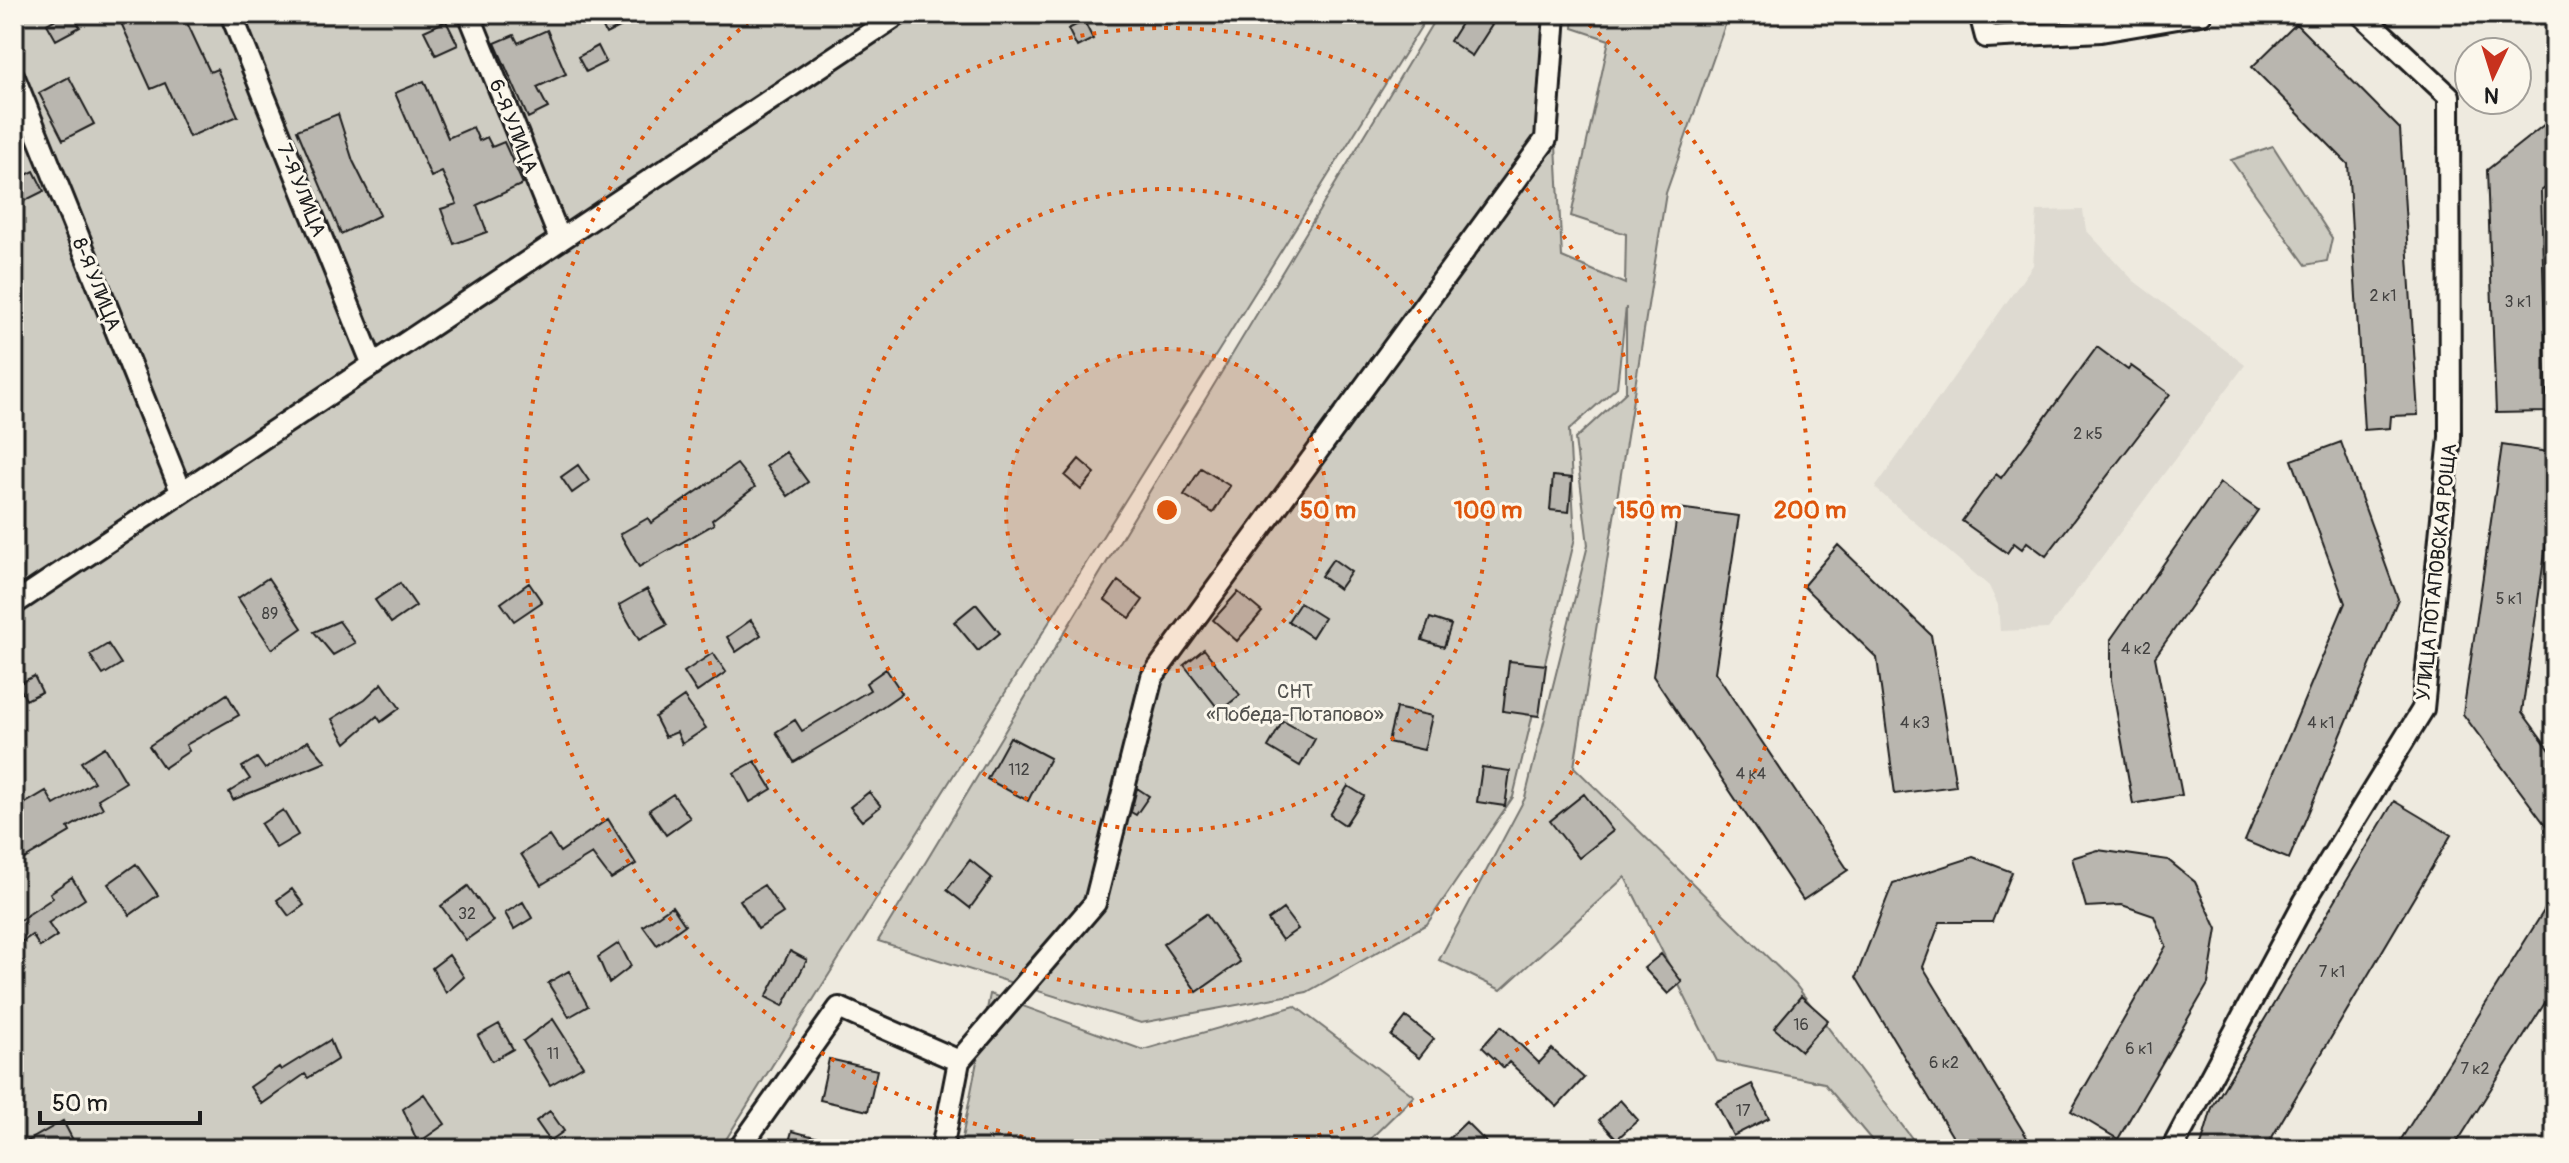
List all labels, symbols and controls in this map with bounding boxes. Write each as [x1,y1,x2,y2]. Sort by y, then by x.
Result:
north arrow [2453,36,2533,116]
street label: 6-Я УЛИЦА [483,75,544,177]
text: N [2483,80,2500,109]
street label: 7-Я УЛИЦА [272,140,332,240]
street label: 8-Я УЛИЦА [67,234,126,334]
house number: 2 к1 [2370,286,2396,306]
house number: 3 к1 [2505,292,2531,312]
house number: 2 к5 [2073,424,2103,444]
street label: УЛИЦА ПОТАПОВСКАЯ РОЩА [2411,442,2462,702]
centre of rings [1153,496,1181,524]
text: 50 m [1300,496,1356,525]
text: 100 m [1454,496,1522,525]
text: 150 m [1616,496,1682,525]
text: 200 m [1774,496,1846,525]
house number: 5 к1 [2496,589,2522,609]
house number: 89 [262,604,278,624]
house number: 4 к2 [2121,639,2151,659]
park label: СНТ «Победа-Потапово» [1206,679,1384,727]
house number: 4 к3 [1900,713,1930,733]
house number: 4 к1 [2307,713,2335,733]
house number: 112 [1008,760,1030,780]
house number: 4 к4 [1736,764,1766,784]
house number: 32 [458,904,476,924]
house number: 7 к1 [2319,962,2345,982]
house number: 16 [1793,1015,1809,1035]
house number: 6 к1 [2125,1039,2153,1059]
house number: 11 [547,1044,559,1064]
house number: 6 к2 [1929,1053,1959,1073]
house number: 7 к2 [2460,1059,2490,1079]
scale bar [40,1075,200,1125]
text: 50 m [52,1089,108,1118]
house number: 17 [1736,1101,1751,1121]

